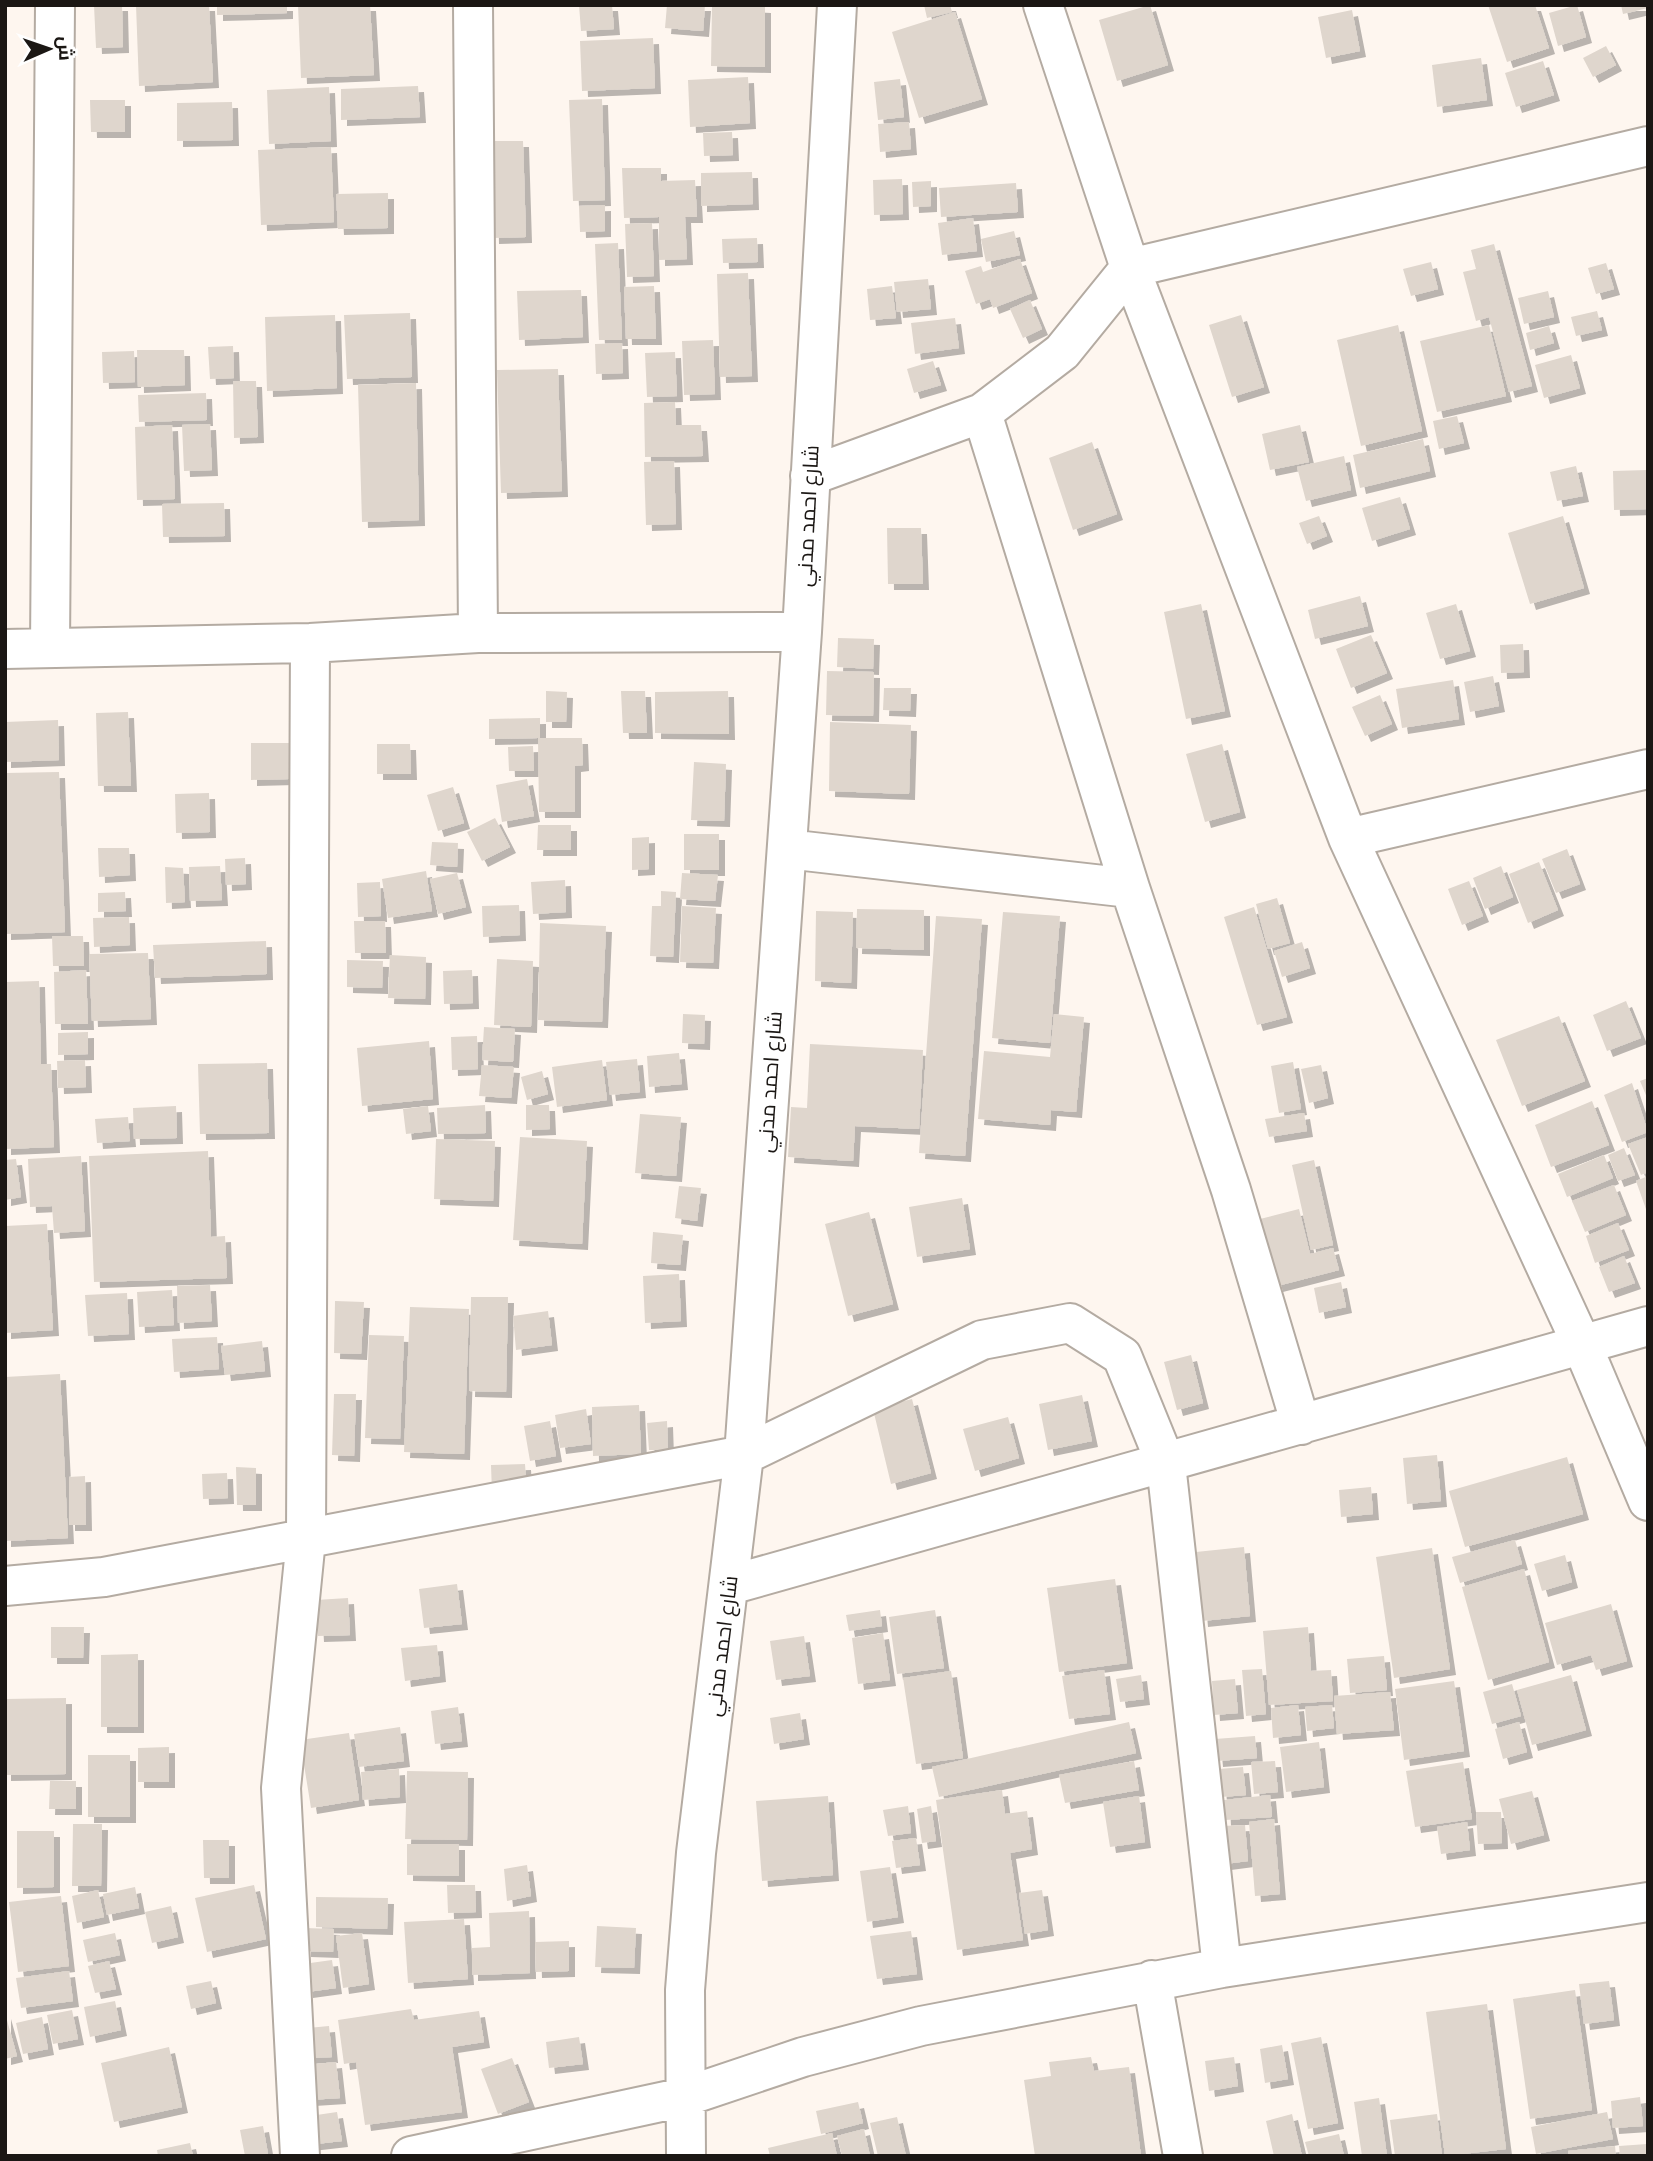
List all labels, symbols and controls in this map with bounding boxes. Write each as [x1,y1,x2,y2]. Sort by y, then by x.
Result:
north arrow [14,14,84,84]
text: ش [53,36,79,61]
street label: شارع احمد مدني [789,444,828,588]
street label: شارع احمد مدني [750,1010,791,1154]
street label: شارع احمد مدني [698,1574,747,1718]

